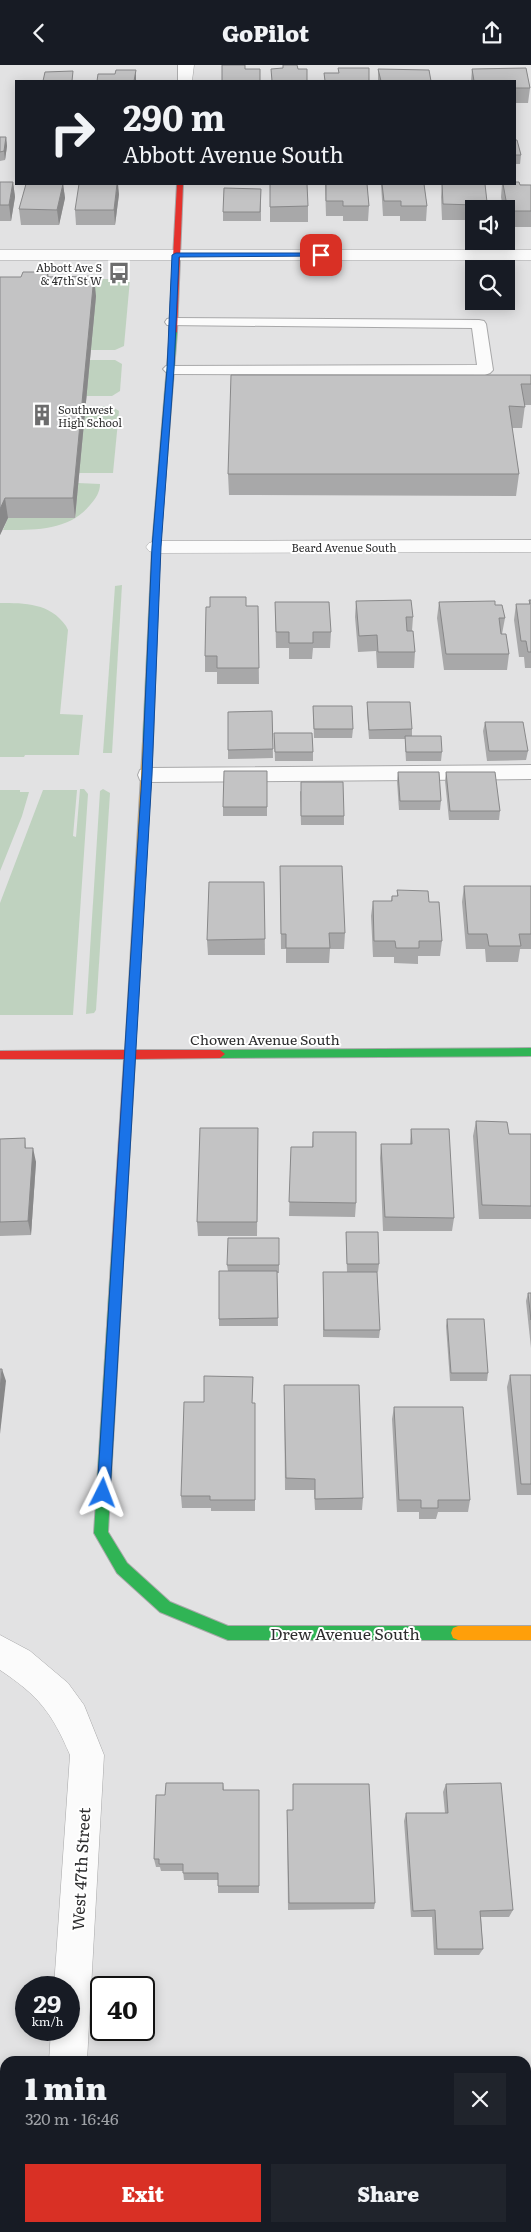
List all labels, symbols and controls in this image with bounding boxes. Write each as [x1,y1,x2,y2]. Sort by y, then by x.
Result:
text: GoPilot [222,16,309,49]
icon: back [25,19,53,47]
icon: share [478,19,506,47]
text: 290 m [123,90,225,142]
icon: right [40,100,105,165]
text: Abbott Avenue South [123,137,344,170]
map controls [465,200,515,310]
button: sound [465,200,515,250]
pin [300,234,342,276]
icon: arrive [307,241,335,269]
place label: Abbott Ave S & 47th St W [36,259,102,288]
bus stop icon: Abbott Ave S & 47th St W [106,260,132,286]
button: search [465,260,515,310]
place label: Southwest High School [58,401,122,430]
building icon: Southwest High School [29,402,55,428]
street label: Beard Avenue South [292,539,396,555]
street label: Chowen Avenue South [190,1029,340,1049]
position arrow [76,1466,128,1518]
street label: Drew Avenue South [270,1621,420,1645]
street label: West 47th Street [65,1806,95,1931]
speed limit sign: 40 [90,1976,155,2041]
text: 29 [34,1984,61,2021]
text: km/h [32,2012,63,2030]
text: 1 min [25,2065,107,2109]
button: close [454,2073,506,2125]
text: 320 m · 16:46 [25,2106,119,2130]
button: Exit [25,2164,261,2222]
button: Share [271,2164,506,2222]

